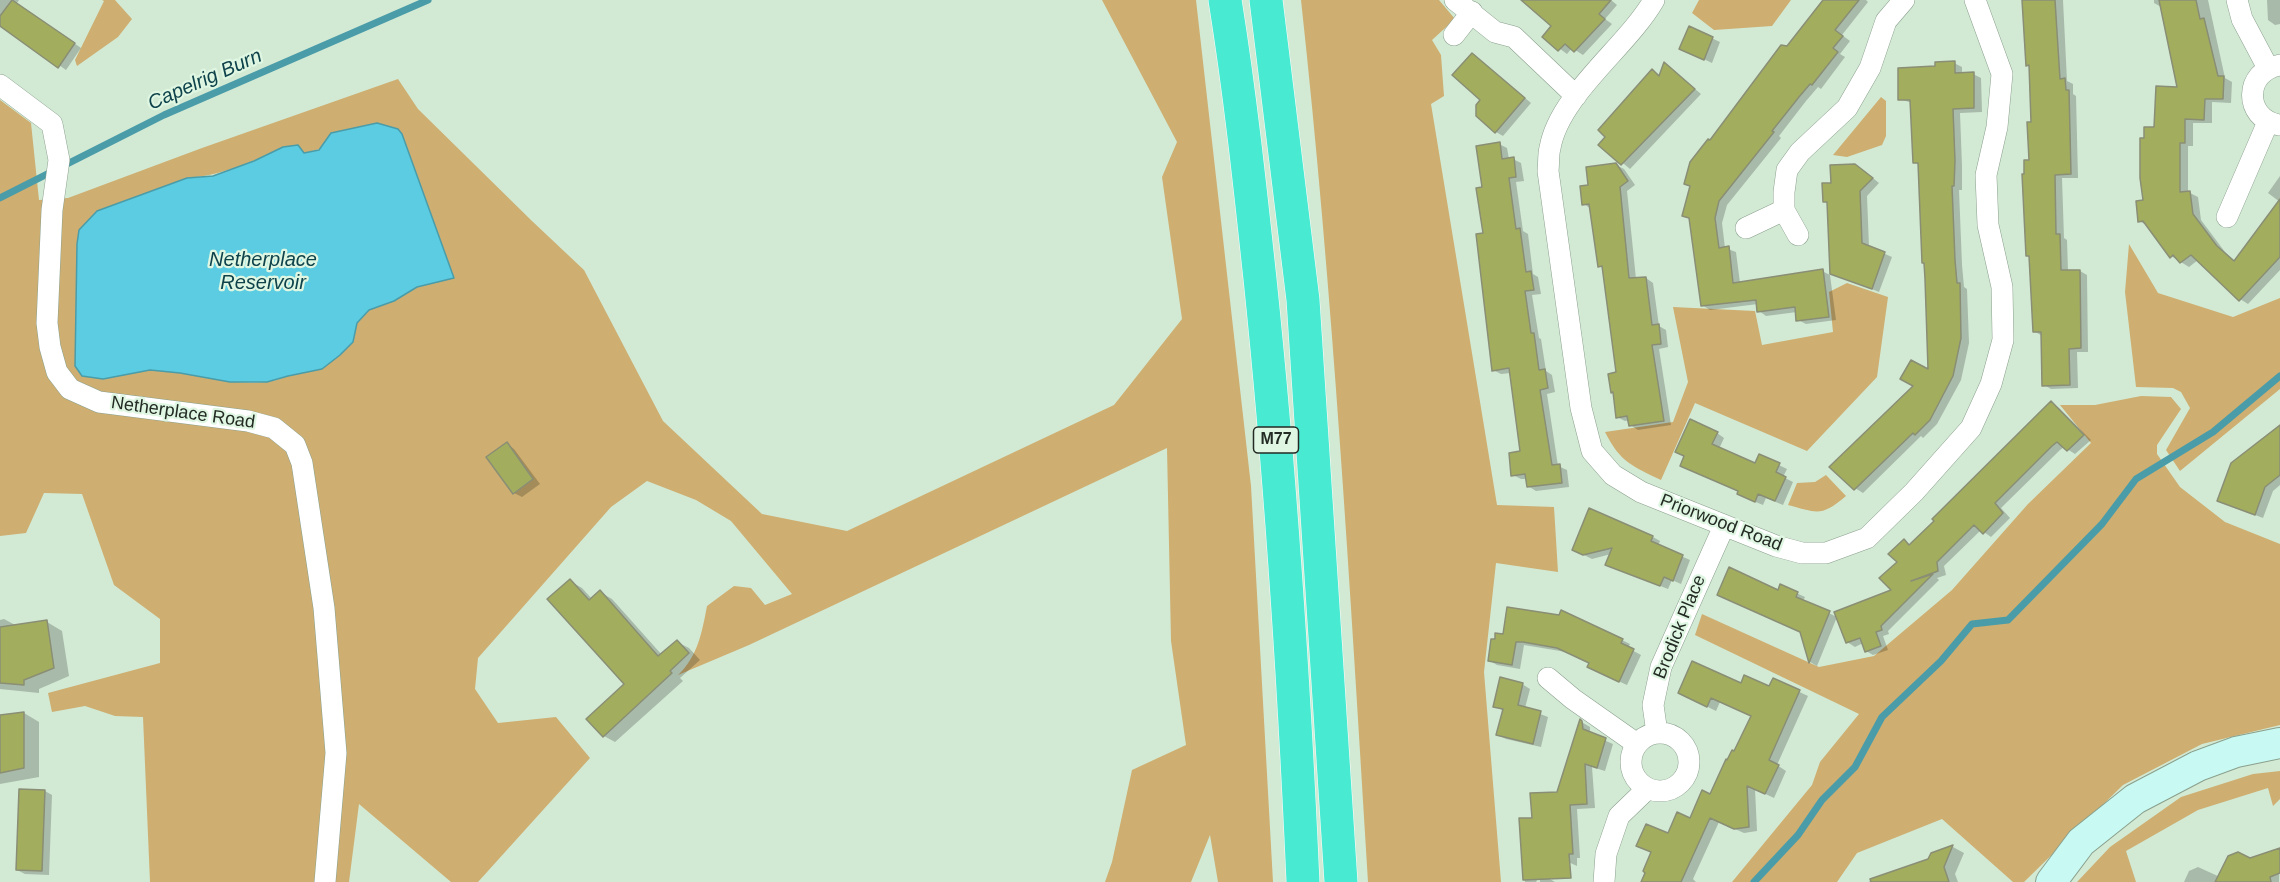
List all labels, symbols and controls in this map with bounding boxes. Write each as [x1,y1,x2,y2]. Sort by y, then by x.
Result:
water label: Capelrig Burn [144,44,266,116]
water label: Netherplace Reservoir [209,248,317,295]
street label: Netherplace Road [110,392,256,434]
road number: M77 [1254,427,1298,453]
street label: Priorwood Road [1657,490,1785,556]
street label: Brodick Place [1649,572,1711,682]

